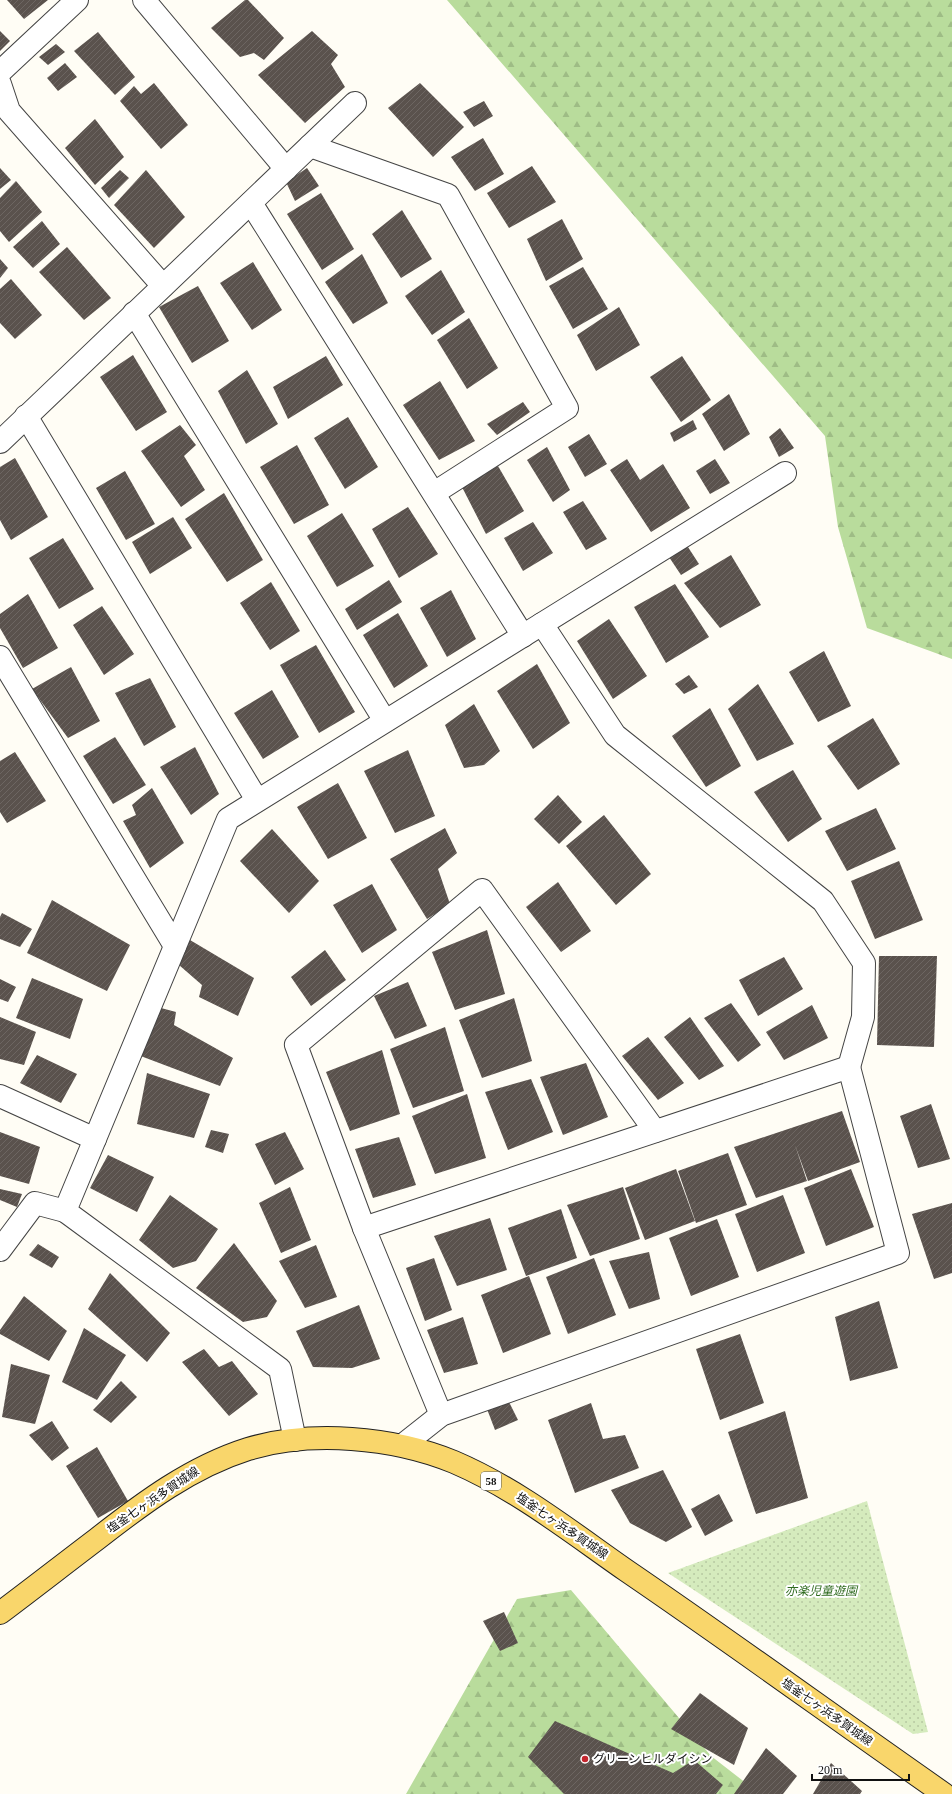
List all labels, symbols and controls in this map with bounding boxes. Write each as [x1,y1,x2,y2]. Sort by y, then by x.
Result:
street label: 塩釜七ヶ浜多賀城線 [104,1464,202,1536]
road number: 58 [481,1472,501,1490]
street label: 塩釜七ヶ浜多賀城線 [513,1490,611,1562]
park label: 亦楽児童遊園 [785,1584,859,1598]
street label: 塩釜七ヶ浜多賀城線 [779,1675,875,1749]
place label: グリーンヒルダイシン [593,1752,712,1766]
marker: グリーンヒルダイシン [580,1754,590,1764]
scale bar [812,1756,909,1782]
text: 20 m [818,1763,843,1777]

